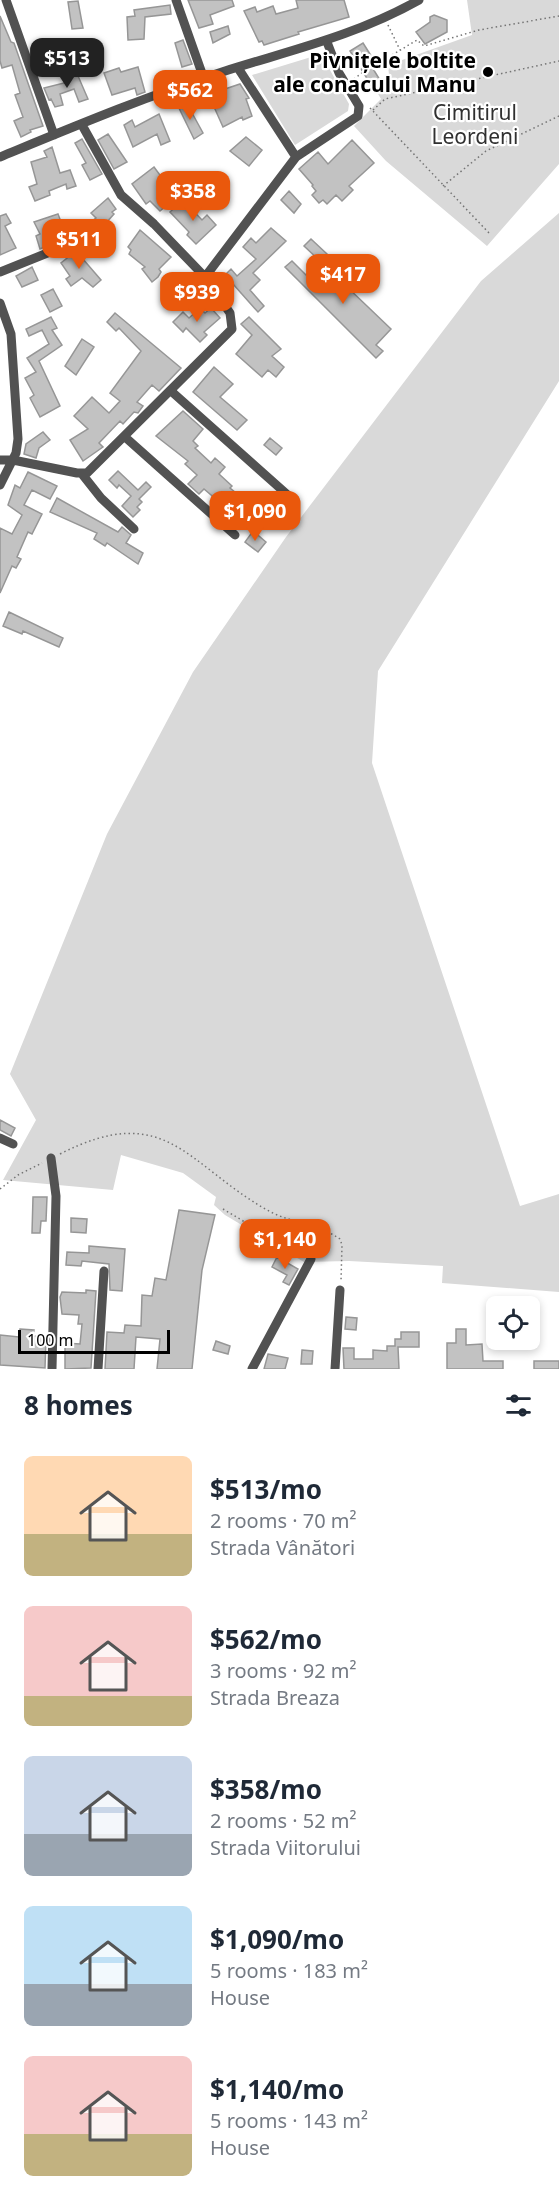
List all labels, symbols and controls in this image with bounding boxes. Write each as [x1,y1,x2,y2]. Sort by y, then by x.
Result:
pin: $513 [31,38,103,89]
text: $513 [44,44,90,71]
place label: Pivnițele boltite ale conacului Manu [273,46,476,98]
marker: Pivnițele boltite ale conacului Manu [481,65,495,79]
pin: $562 [154,70,226,121]
text: $562 [167,76,213,103]
park label: Cimitirul Leordeni [432,98,518,150]
pin: $358 [157,171,229,222]
text: $358 [170,177,216,204]
pin: $511 [43,219,115,270]
text: $511 [56,225,102,252]
pin: $417 [307,254,379,305]
text: $417 [320,260,366,287]
pin: $939 [161,272,233,323]
text: $939 [174,278,220,305]
pin: $1,090 [206,491,304,542]
text: $1,090 [224,497,286,524]
pin: $1,140 [236,1219,334,1270]
text: $1,140 [254,1225,316,1252]
map controls [486,1296,540,1350]
button: locate [486,1296,540,1350]
scale bar [18,1327,170,1354]
text: 100 m [27,1329,74,1351]
text: 8 homes [24,1387,133,1423]
icon: filters [502,1389,535,1422]
text: $513/mo [210,1471,322,1507]
icon: home [72,1480,144,1552]
text: 2 rooms · 70 m² [210,1507,357,1534]
text: Strada Vânători [210,1534,355,1561]
text: $562/mo [210,1621,322,1657]
icon: home [72,1630,144,1702]
text: 3 rooms · 92 m² [210,1657,357,1684]
text: Strada Breaza [210,1684,340,1711]
text: $358/mo [210,1771,322,1807]
icon: home [72,1780,144,1852]
text: 2 rooms · 52 m² [210,1807,357,1834]
text: Strada Viitorului [210,1834,361,1861]
text: $1,090/mo [210,1921,344,1957]
icon: home [72,1930,144,2002]
text: 5 rooms · 183 m² [210,1957,368,1984]
text: House [210,1984,270,2011]
text: $1,140/mo [210,2071,344,2107]
icon: home [72,2080,144,2152]
text: 5 rooms · 143 m² [210,2107,368,2134]
text: House [210,2134,270,2161]

